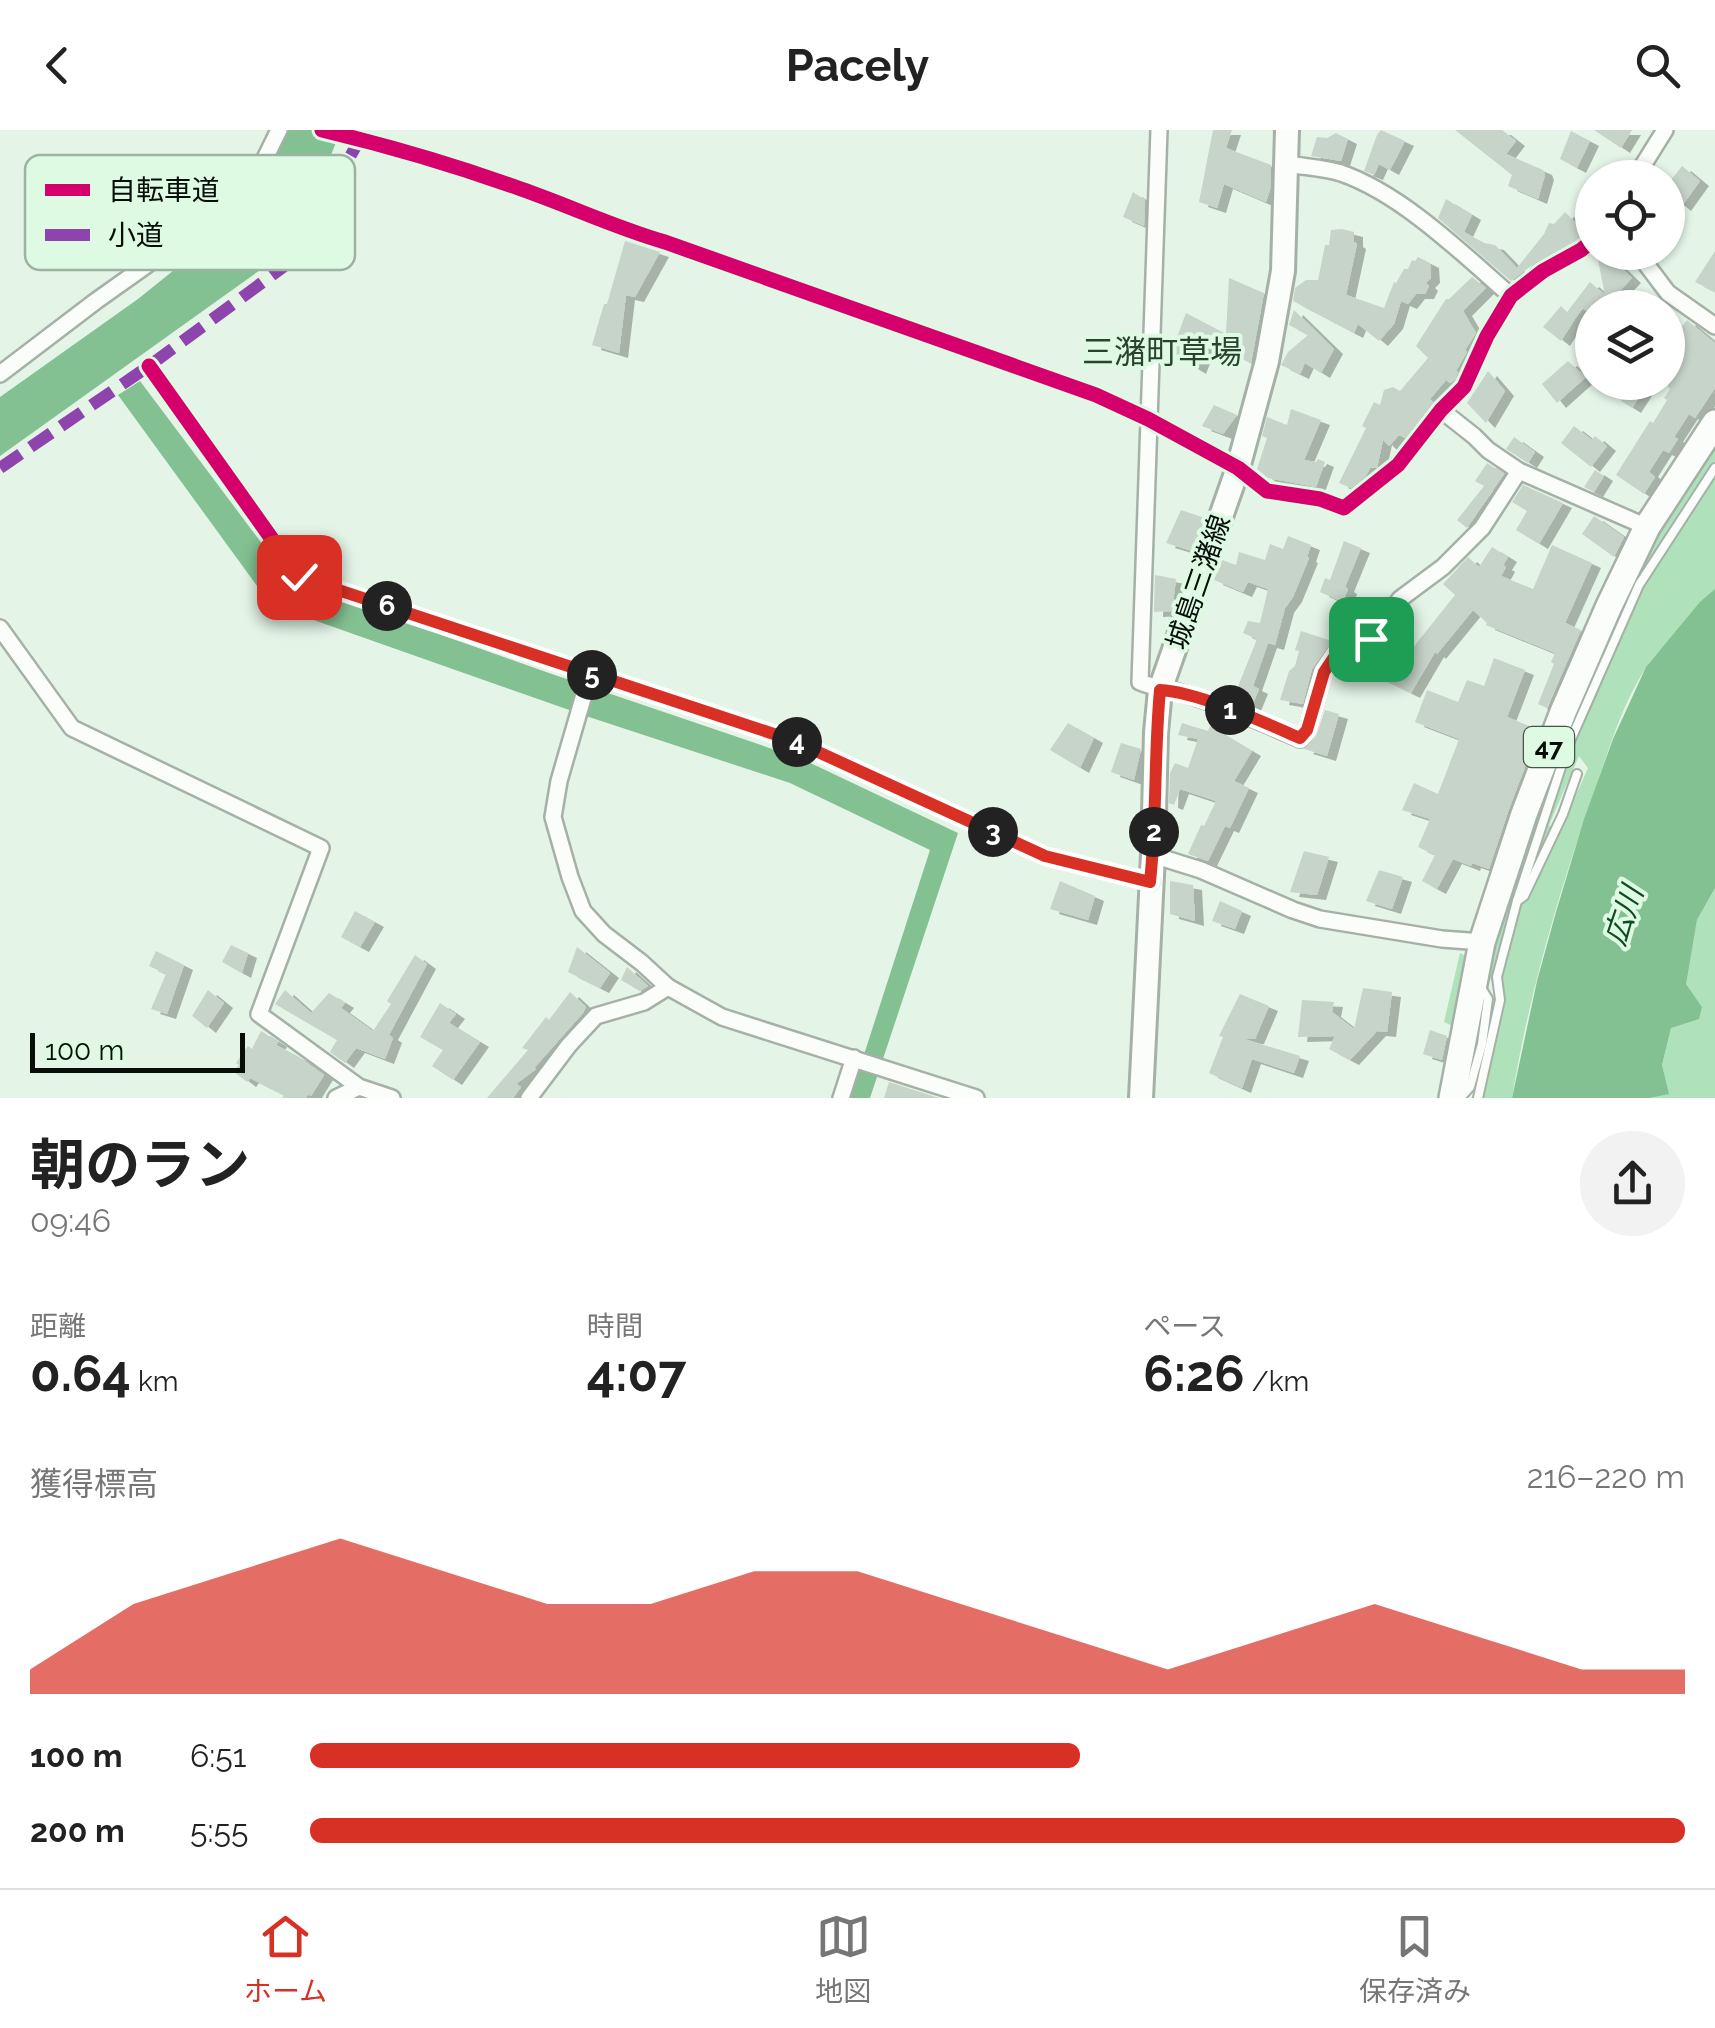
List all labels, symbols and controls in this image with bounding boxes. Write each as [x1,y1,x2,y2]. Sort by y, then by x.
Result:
icon: back [30,38,85,93]
icon: search [1630,38,1685,93]
text: Pacely [786,39,929,92]
legend [25,155,355,270]
map controls [1575,160,1685,400]
button: locate [1575,160,1685,270]
text: 自転車道 [108,174,220,207]
text: 小道 [108,219,164,252]
button: layers [1575,290,1685,400]
district label: 三潴町草場 [1082,333,1242,370]
street label: 城島三潴線 [1160,511,1237,654]
pin [257,535,342,620]
icon: check [272,550,327,605]
pin: 6 [362,581,412,631]
text: 6 [379,589,396,622]
pin [1329,597,1414,682]
icon: arrive [1344,612,1399,667]
pin: 5 [567,650,617,700]
text: 5 [584,658,600,691]
pin: 1 [1205,685,1255,735]
text: 1 [1223,693,1237,726]
pin: 4 [772,717,822,767]
text: 4 [789,725,805,758]
road number: 47 [1524,727,1574,767]
pin: 3 [968,807,1018,857]
pin: 2 [1129,807,1179,857]
text: 3 [985,815,1001,848]
text: 2 [1146,815,1162,848]
water label: 広川 [1597,879,1651,950]
scale bar [30,1028,245,1073]
text: 100 m [45,1034,124,1067]
button: share [1580,1131,1685,1236]
text: 朝のラン [30,1132,250,1197]
text: 09:46 [30,1202,111,1239]
text: 距離 [30,1310,86,1343]
text: 時間 [587,1310,643,1343]
text: ペース [1143,1310,1226,1343]
text: 0.64 [30,1344,131,1403]
text: 4:07 [587,1344,686,1403]
text: 6:26 [1143,1344,1245,1403]
text: km [131,1365,179,1398]
text: /km [1245,1365,1309,1398]
text: 216–220 m [1527,1458,1685,1495]
text: 獲得標高 [30,1465,158,1502]
text: 100 m [30,1737,123,1774]
text: 6:51 [190,1737,246,1774]
text: 200 m [30,1812,125,1849]
text: 5:55 [190,1812,248,1849]
tab: ホーム [244,1909,327,2009]
tab: 地図 [815,1909,871,2009]
tab: 保存済み [1359,1909,1471,2009]

